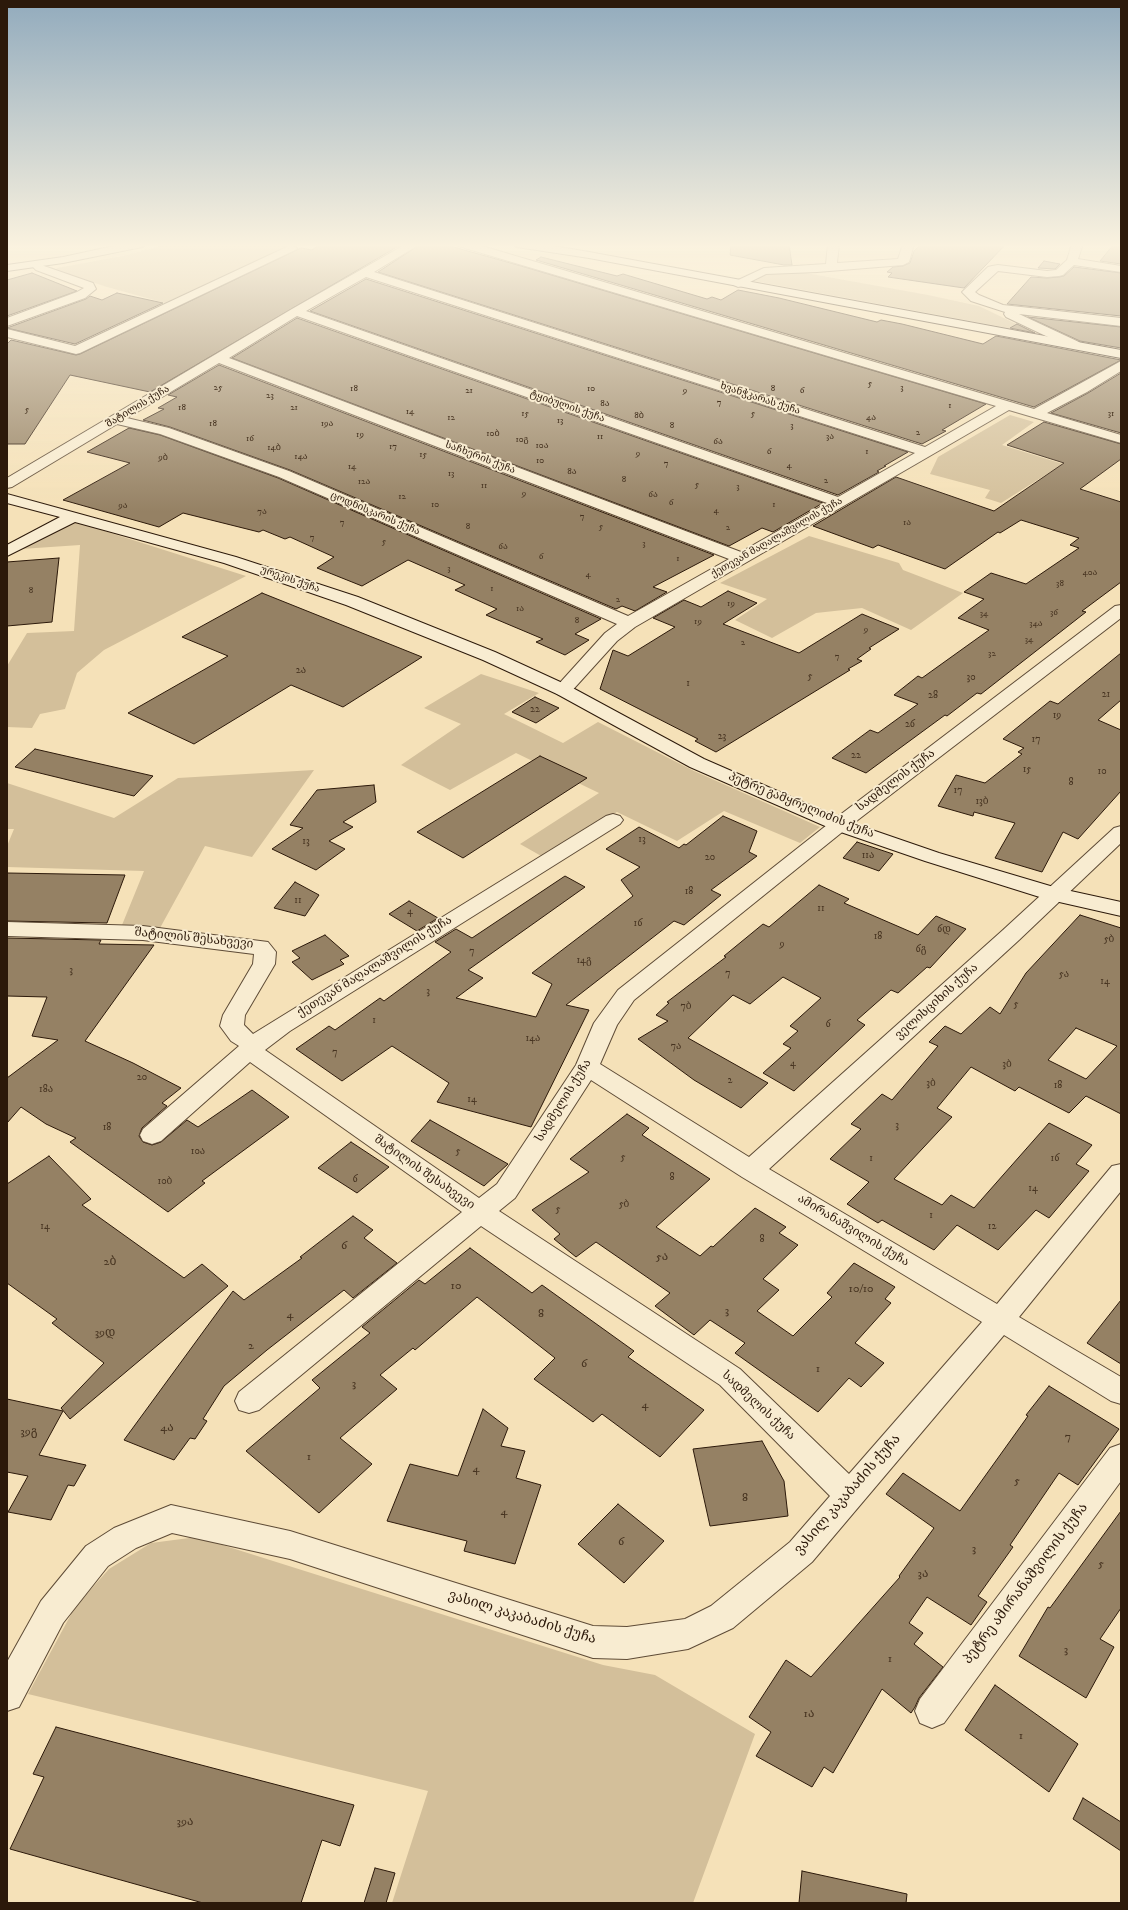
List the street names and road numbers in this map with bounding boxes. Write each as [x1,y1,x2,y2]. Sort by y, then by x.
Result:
street label: ხვანჭკარას ქუჩა [718,380,802,418]
street label: შატილის ქუჩა [104,383,172,431]
street label: ტყიბულის ქუჩა [528,389,606,425]
street label: საჩხერის ქუჩა [443,439,517,477]
street label: ცოდნისკარის ქუჩა [329,490,421,538]
street label: ქეთევან მაღალაშვილის ქუჩა [709,495,845,581]
street label: ურეკის ქუჩა [259,564,321,596]
street label: სადმელის ქუჩა [854,747,938,815]
street label: პეტრე გამყრელიძის ქუჩა [726,770,876,842]
street label: ქეთევან მაღალაშვილის ქუჩა [295,913,455,1021]
street label: შატილის შესახვევი [134,926,254,952]
street label: ველისციხის ქუჩა [893,961,981,1043]
street label: სადმელის ქუჩა [533,1057,595,1145]
street label: შატილის შესახვევი [371,1133,477,1213]
street label: ამირანაშვილის ქუჩა [795,1192,911,1270]
street label: სადმელის ქუჩა [718,1368,798,1444]
street label: ვასილ კაკაბაძის ქუჩა [791,1431,905,1559]
street label: პეტრე ამირანაშვილის ქუჩა [960,1500,1092,1668]
street label: ვასილ კაკაბაძის ქუჩა [446,1587,598,1649]

